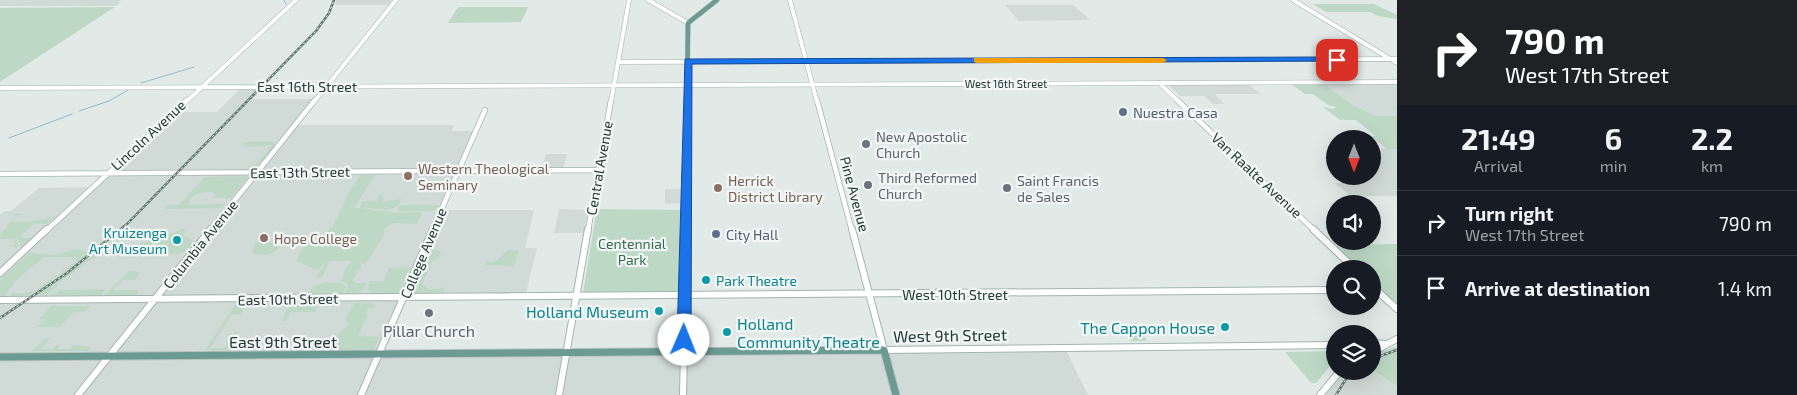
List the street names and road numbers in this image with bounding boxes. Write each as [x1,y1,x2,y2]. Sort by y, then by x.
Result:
street label: West 16th Street [965,77,1047,90]
street label: East 16th Street [257,78,357,95]
street label: Lincoln Avenue [107,96,189,174]
street label: Central Avenue [582,119,616,217]
street label: Van Raalte Avenue [1208,129,1306,221]
street label: Pine Avenue [837,155,873,233]
street label: East 13th Street [250,163,350,181]
street label: Columbia Avenue [159,196,241,292]
street label: College Avenue [396,205,450,301]
street label: West 10th Street [902,286,1008,303]
street label: East 10th Street [238,290,338,308]
street label: West 9th Street [893,325,1007,345]
street label: East 9th Street [229,332,337,351]

